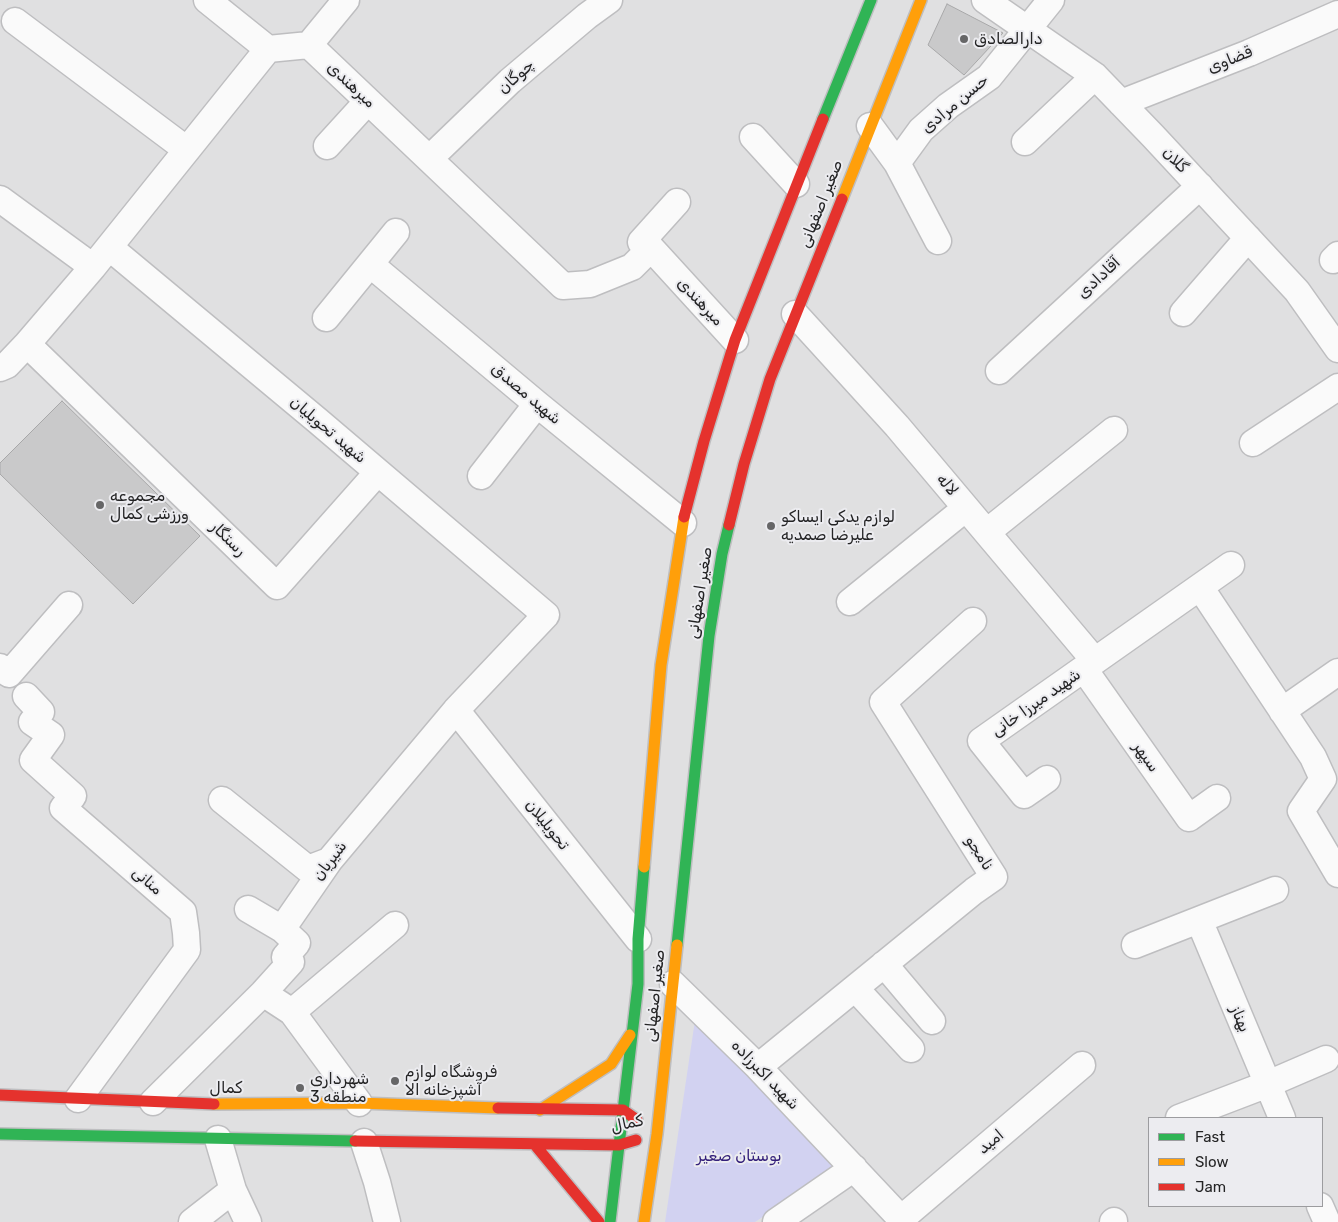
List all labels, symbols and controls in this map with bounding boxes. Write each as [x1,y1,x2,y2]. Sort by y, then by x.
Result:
place label: دارالصادق [974,29,1043,49]
marker: دارالصادق [958,33,970,45]
street label: قضاوی [1205,42,1255,78]
street label: چوگان [494,56,538,98]
street label: میرهندی [323,58,379,112]
street label: حسن مرادی [917,70,993,138]
street label: گلان [1158,143,1192,177]
street label: صغیر اصفهانی [795,157,847,251]
street label: آقادادی [1073,253,1125,303]
street label: میرهندی [673,274,727,330]
street label: شهید مصدق [487,359,565,429]
street label: شهید تحویلیان [286,392,370,468]
street label: لاله [932,470,962,500]
place label: مجموعه ورزشی کمال [110,486,189,524]
marker: مجموعه ورزشی کمال [94,499,106,511]
place label: لوازم یدکی ایساکو علیرضا صمدیه [781,507,895,545]
street label: رستگار [206,517,250,561]
marker: لوازم یدکی ایساکو علیرضا صمدیه [765,520,777,532]
street label: صغیر اصفهانی [683,546,717,640]
street label: شهید میرزا خانی [988,665,1084,741]
street label: سپهر [1129,738,1163,776]
street label: تحویلیلان [521,796,573,854]
street label: نامجو [961,832,997,874]
street label: شیریان [309,837,351,885]
street label: منانی [128,863,166,899]
street label: صغیر اصفهانی [641,949,669,1043]
street label: بهناز [1226,1003,1254,1035]
street label: شهید اکبرزاده [727,1036,803,1114]
place label: فروشگاه لوازم آشپزخانه الا [405,1062,497,1100]
place label: شهرداری منطقه 3 [310,1069,369,1107]
marker: فروشگاه لوازم آشپزخانه الا [389,1075,401,1087]
street label: کمال [210,1078,242,1098]
marker: شهرداری منطقه 3 [294,1082,306,1094]
street label: کمال [609,1111,645,1137]
legend [1148,1117,1323,1207]
street label: امید [974,1126,1008,1158]
text: Fast [1195,1128,1225,1146]
park label: بوستان صغیر [697,1146,781,1166]
text: Slow [1195,1153,1228,1171]
text: Jam [1195,1178,1226,1196]

